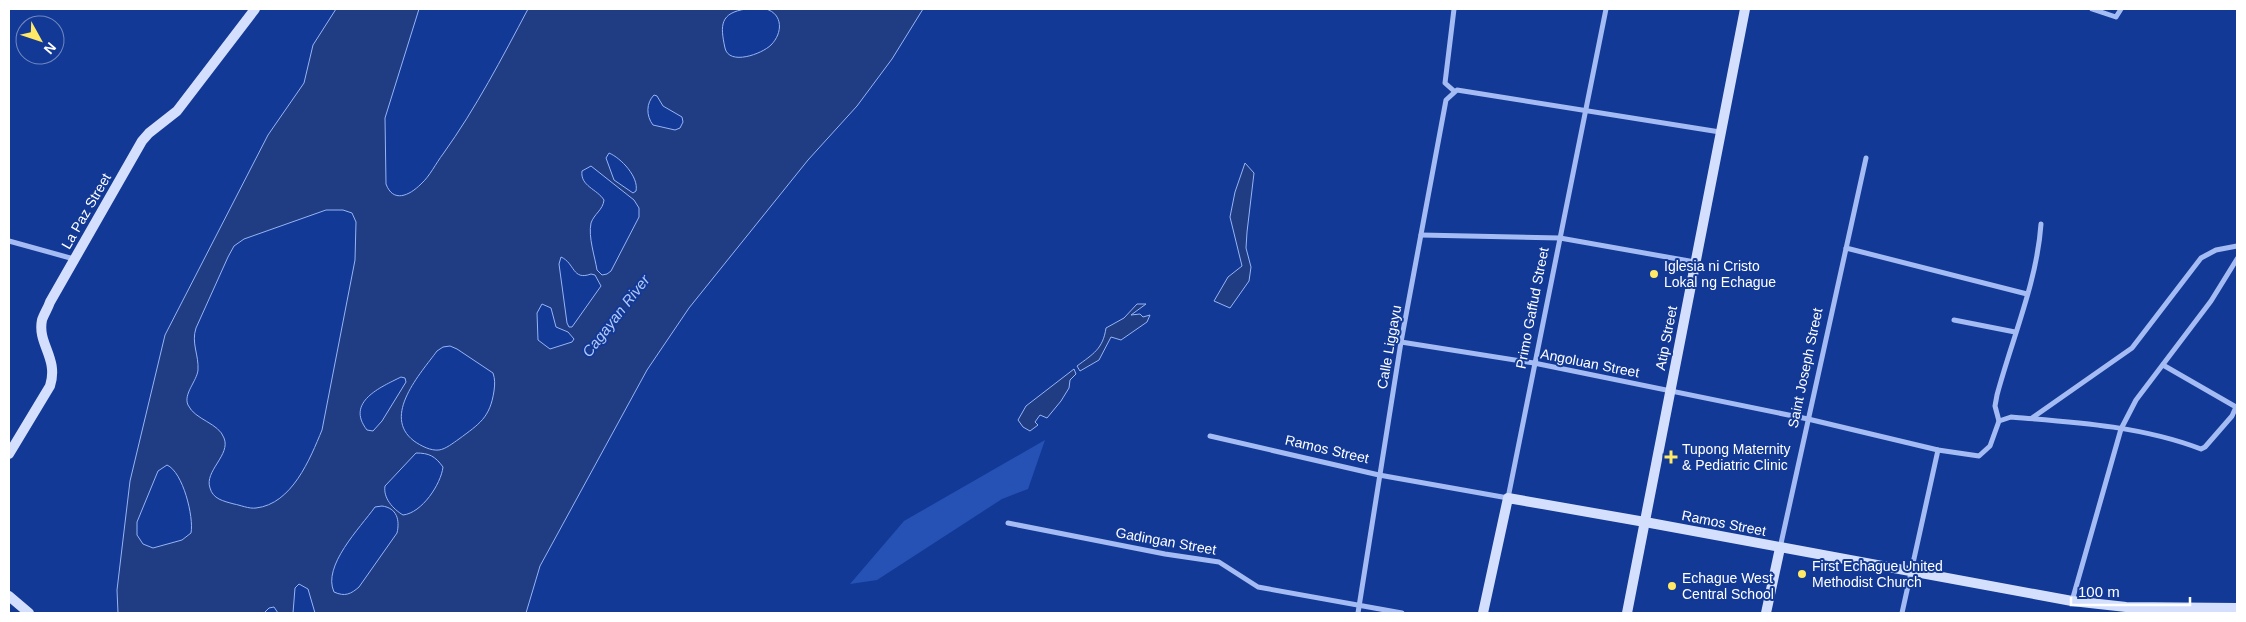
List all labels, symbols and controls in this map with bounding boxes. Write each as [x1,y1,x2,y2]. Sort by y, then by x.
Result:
north arrow [15,15,65,65]
text: N [41,39,59,57]
street label: La Paz Street [58,170,114,252]
street label: Primo Gaffud Street [1512,246,1552,370]
place label: Iglesia ni Cristo Lokal ng Echague [1664,258,1776,290]
marker: Iglesia ni Cristo Lokal ng Echague [1648,268,1660,280]
water label: Cagayan River [578,271,653,360]
street label: Calle Liggayu [1374,304,1404,390]
street label: Atip Street [1652,304,1680,372]
street label: Saint Joseph Street [1784,306,1826,429]
street label: Angoluan Street [1539,346,1641,380]
street label: Ramos Street [1284,432,1371,466]
place label: Tupong Maternity & Pediatric Clinic [1682,441,1790,473]
marker: Tupong Maternity & Pediatric Clinic [1664,450,1678,464]
street label: Ramos Street [1680,507,1768,539]
street label: Gadingan Street [1114,524,1218,558]
place label: First Echague United Methodist Church [1812,558,1943,590]
marker: First Echague United Methodist Church [1796,568,1808,580]
place label: Echague West Central School [1682,570,1774,602]
scale bar [2071,574,2190,606]
marker: Echague West Central School [1666,580,1678,592]
text: 100 m [2078,583,2120,600]

